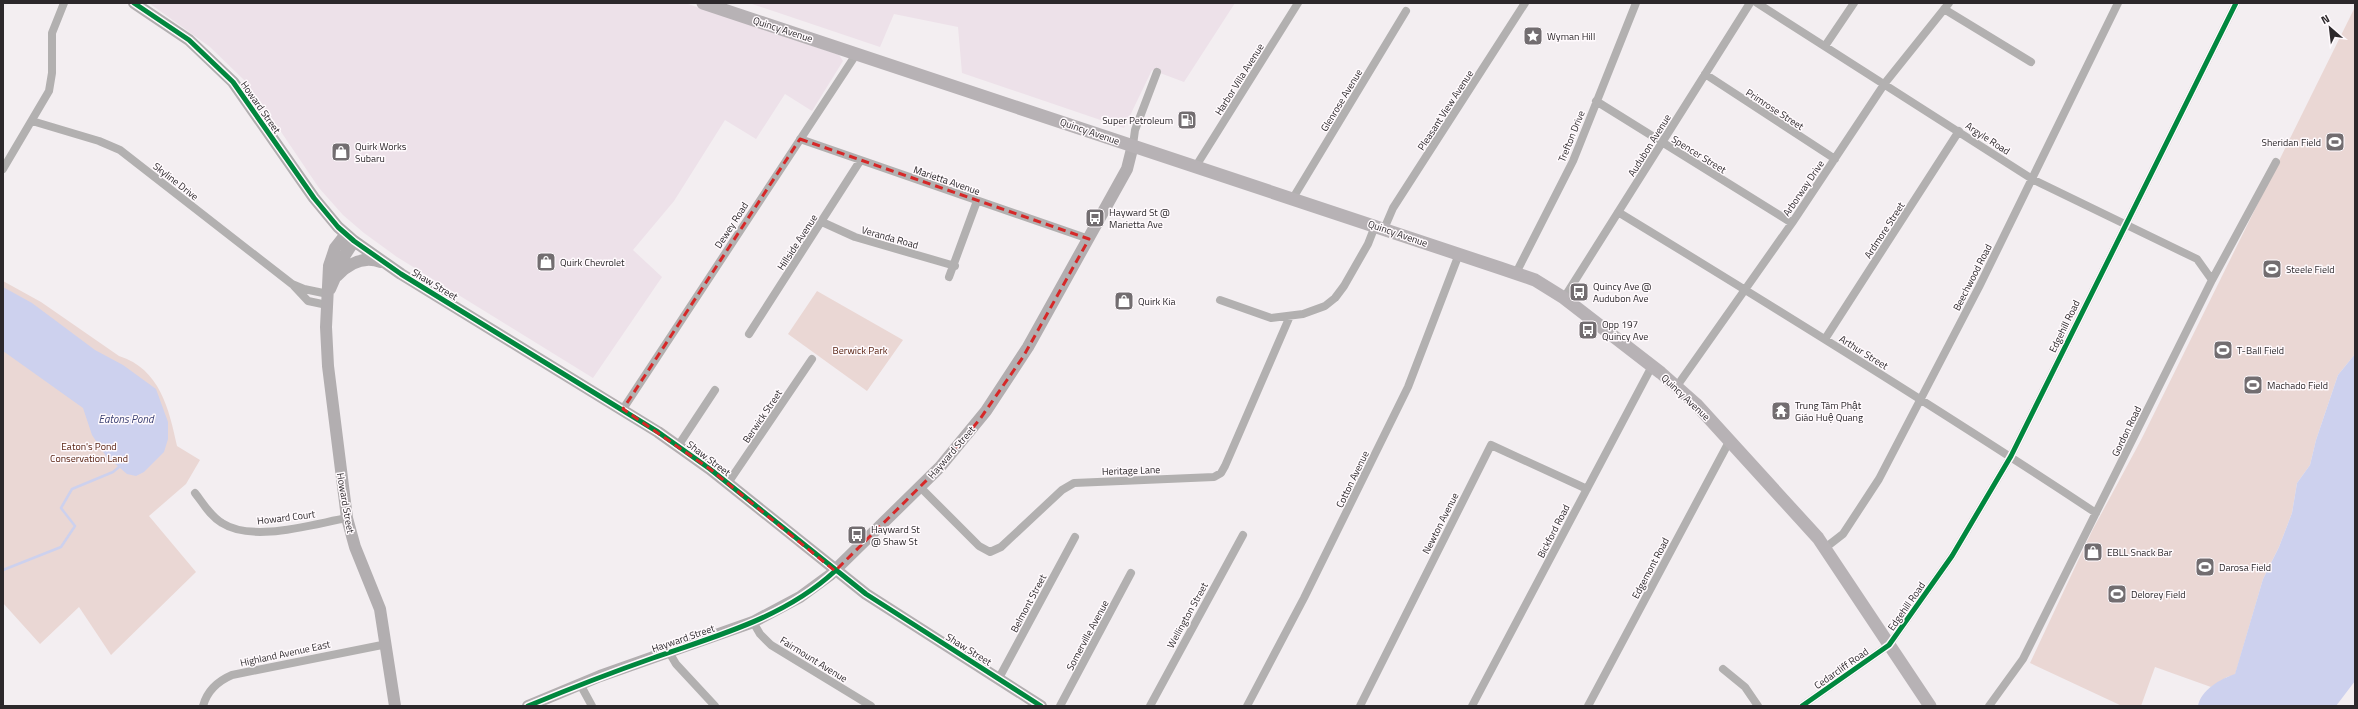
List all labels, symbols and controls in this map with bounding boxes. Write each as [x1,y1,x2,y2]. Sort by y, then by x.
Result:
north arrow [2310,8,2350,48]
text: N [2318,10,2332,28]
street label: Quincy Avenue [751,13,815,46]
place icon: Wyman Hill [1522,25,1544,47]
place label: Wyman Hill [1547,29,1595,44]
street label: Harbor Villa Avenue [1211,40,1268,118]
street label: Glenrose Avenue [1317,66,1366,134]
street label: Pleasant View Avenue [1414,67,1477,153]
street label: Howard Street [237,78,285,137]
street label: Primrose Street [1743,85,1807,134]
street label: Trefton Drive [1554,108,1589,164]
fuel station icon: Super Petroleum [1176,109,1198,131]
street label: Audubon Avenue [1624,111,1675,179]
place label: Super Petroleum [1102,113,1173,128]
street label: Quincy Avenue [1058,114,1122,149]
street label: Argyle Road [1962,118,2013,158]
sports icon: Sheridan Field [2324,131,2346,153]
street label: Spencer Street [1669,132,1729,177]
place label: Sheridan Field [2262,135,2321,150]
place label: Quirk Works Subaru [355,139,407,166]
shop icon: Quirk Works Subaru [330,141,352,163]
street label: Arborway Drive [1779,157,1828,219]
street label: Skyline Drive [150,159,202,204]
street label: Marietta Avenue [911,162,982,199]
street label: Dewey Road [711,199,752,251]
street label: Ardmore Street [1861,199,1909,261]
place label: Hayward St @ Marietta Ave [1109,205,1170,232]
bus stop icon: Hayward St @ Marietta Ave [1084,207,1106,229]
street label: Hillside Avenue [774,211,821,273]
street label: Quincy Avenue [1366,216,1430,251]
street label: Veranda Road [860,222,920,253]
street label: Beechwood Road [1949,241,1996,313]
shop icon: Quirk Chevrolet [535,251,557,273]
place label: Quirk Chevrolet [560,255,625,270]
sports icon: Steele Field [2261,258,2283,280]
place label: Steele Field [2286,262,2335,277]
street label: Shaw Street [409,265,461,304]
place label: Quincy Ave @ Audubon Ave [1593,279,1652,306]
bus stop icon: Quincy Ave @ Audubon Ave [1568,281,1590,303]
shop icon: Quirk Kia [1113,290,1135,312]
place label: Quirk Kia [1138,294,1175,309]
street label: Edgehill Road [2045,297,2084,355]
place label: Opp 197 Quincy Ave [1602,317,1648,344]
bus stop icon: Opp 197 Quincy Ave [1577,319,1599,341]
street label: Arthur Street [1836,331,1891,374]
sports icon: T-Ball Field [2212,339,2234,361]
park label: Berwick Park [833,343,888,358]
place label: T-Ball Field [2237,343,2284,358]
street label: Quincy Avenue [1658,371,1713,424]
sports icon: Machado Field [2242,374,2264,396]
place label: Machado Field [2267,378,2328,393]
street label: Berwick Street [739,386,786,446]
place label: Trung Tâm Phật Giáo Huệ Quang [1795,398,1863,425]
temple icon: Trung Tâm Phật Giáo Huệ Quang [1770,400,1792,422]
street label: Gordon Road [2108,403,2145,459]
water label: Eatons Pond [99,411,155,427]
street label: Hayward Street [924,422,979,482]
street label: Shaw Street [684,437,734,480]
park label: Eaton's Pond Conservation Land [50,439,128,466]
street label: Cotton Avenue [1332,448,1373,510]
street label: Heritage Lane [1102,462,1161,479]
street label: Howard Street [333,472,358,535]
street label: Newton Avenue [1419,490,1462,556]
street label: Bickford Road [1533,502,1573,561]
street label: Howard Court [256,506,316,528]
place label: Hayward St @ Shaw St [871,522,920,549]
bus stop icon: Hayward St @ Shaw St [846,524,868,546]
street label: Edgemont Road [1628,535,1673,601]
shop icon: EBLL Snack Bar [2082,541,2104,563]
place label: EBLL Snack Bar [2107,545,2173,560]
sports icon: Darosa Field [2194,556,2216,578]
place label: Darosa Field [2219,560,2271,575]
street label: Belmont Street [1007,571,1050,635]
street label: Wellington Street [1163,579,1212,651]
street label: Edgehill Road [1884,579,1929,634]
sports icon: Delorey Field [2106,583,2128,605]
place label: Delorey Field [2131,587,2186,602]
street label: Somerville Avenue [1063,597,1112,673]
street label: Hayward Street [650,621,717,656]
street label: Shaw Street [943,629,995,670]
street label: Fairmount Avenue [777,633,850,686]
street label: Highland Avenue East [239,637,332,670]
street label: Cedarcliff Road [1811,644,1872,693]

